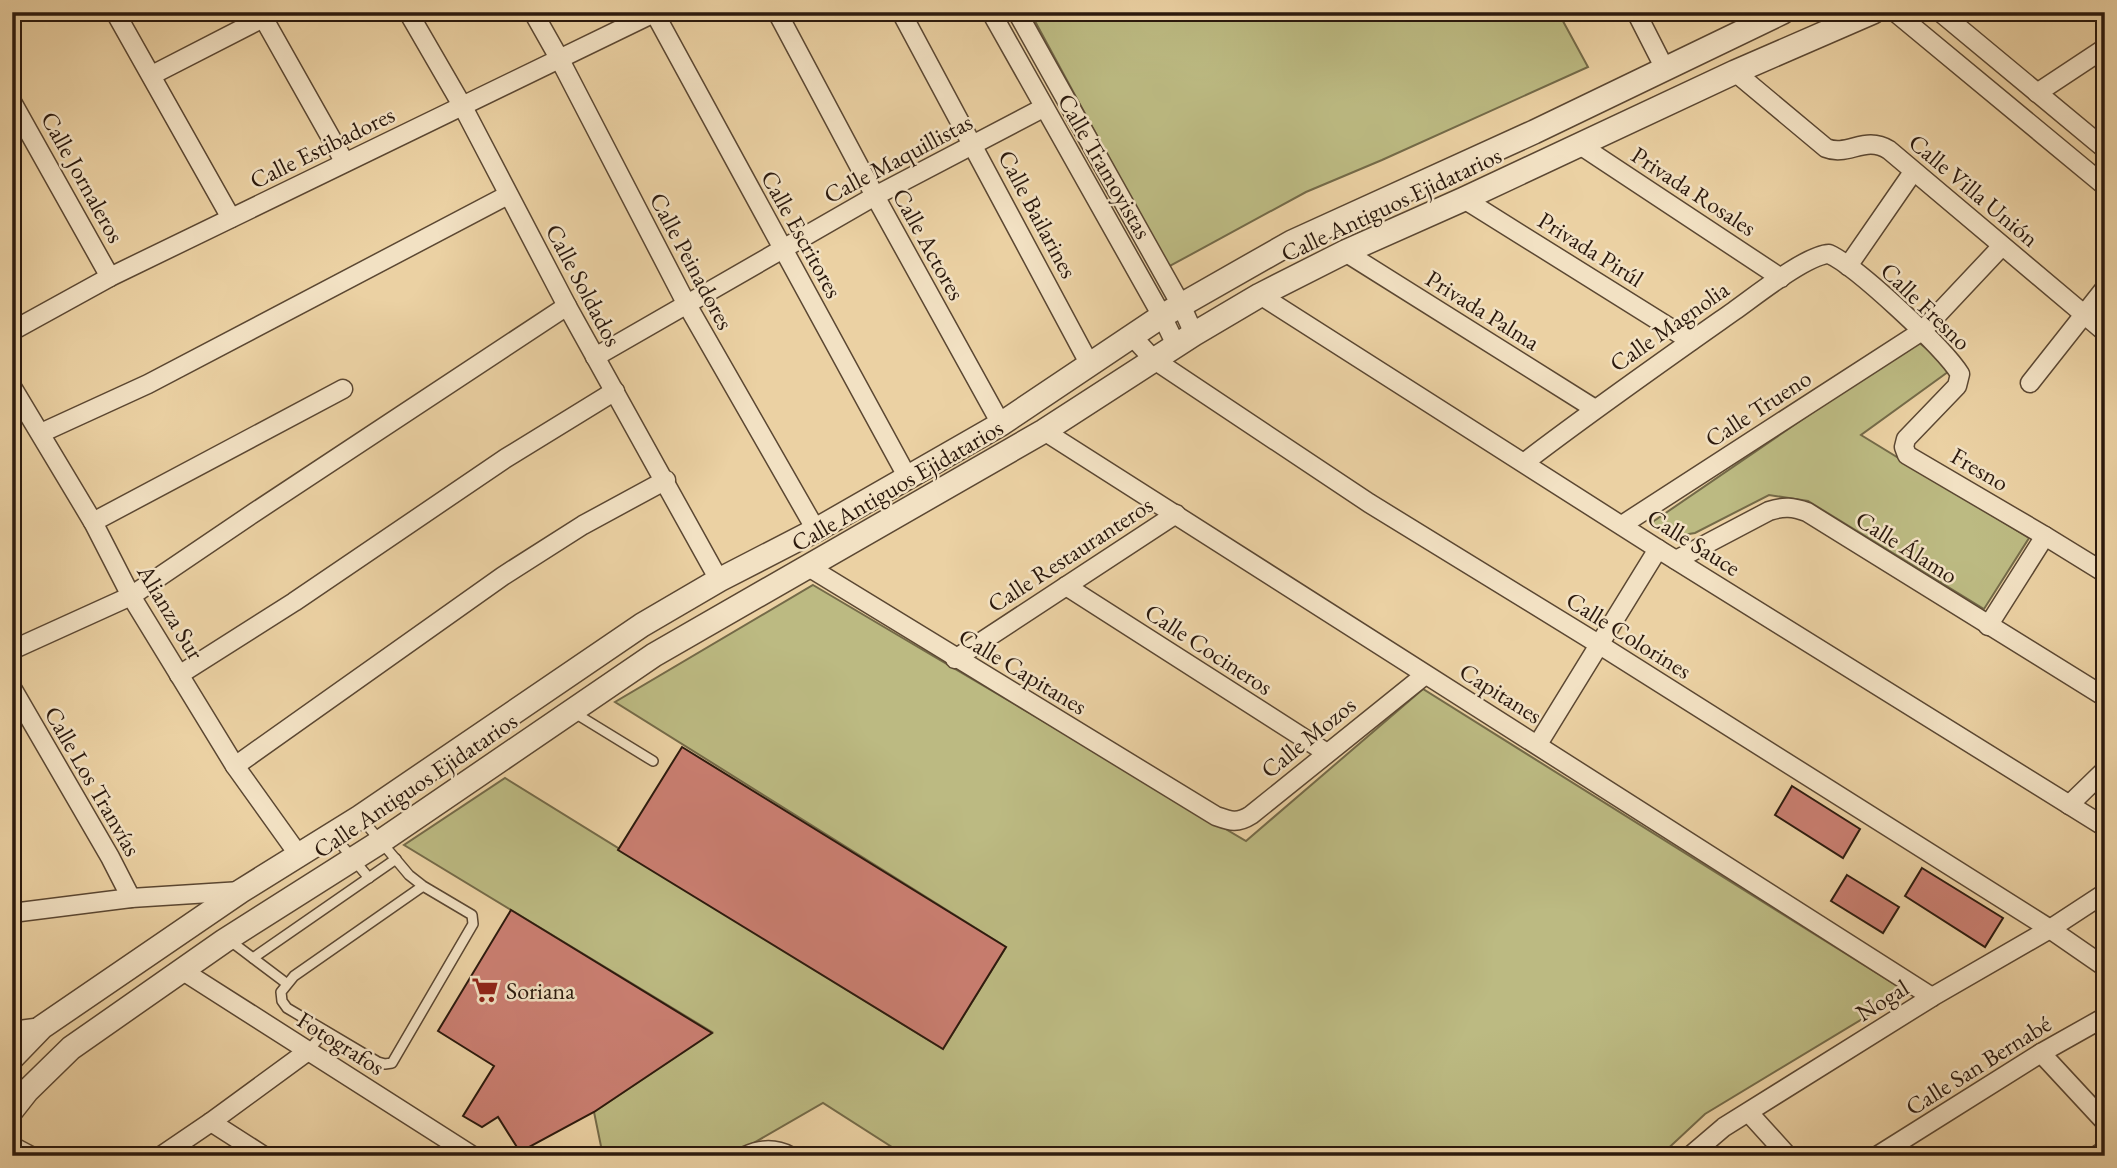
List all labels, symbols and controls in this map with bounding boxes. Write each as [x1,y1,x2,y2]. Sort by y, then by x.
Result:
street label: Calle Tramoyistas [1051,88,1159,244]
street label: Calle Estibadores [244,99,400,195]
street label: Calle Jornaleros [34,106,132,248]
street label: Calle Maquillistas [818,106,978,210]
street label: Calle Villa Unión [1903,127,2046,254]
street label: Calle Antiguos Ejidatarios [1276,139,1506,269]
street label: Privada Rosales [1626,139,1762,243]
street label: Calle Bailarines [991,145,1085,283]
street label: Calle Escritores [754,165,850,303]
street label: Calle Actores [886,183,972,305]
street label: Calle Peinadores [643,187,741,335]
street label: Privada Pirúl [1532,204,1650,294]
street label: Calle Soldados [539,218,629,352]
street label: Calle Fresno [1874,255,1978,357]
street label: Privada Palma [1420,263,1546,358]
street label: Calle Magnolia [1603,273,1735,379]
street label: Calle Trueno [1699,362,1817,454]
street label: Calle Antiguos Ejidatarios [785,412,1009,558]
street label: Fresno [1945,440,2015,498]
street label: Calle Restauranteros [981,489,1159,619]
street label: Calle Sauce [1642,501,1746,583]
street label: Calle Álamo [1850,503,1964,591]
street label: Alianza Sur [130,558,212,665]
street label: Calle Colorines [1560,584,1698,686]
street label: Calle Cocineros [1139,596,1279,702]
street label: Calle Capitanes [953,621,1093,721]
street label: Capitanes [1454,656,1548,730]
street label: Calle Mozos [1254,689,1362,785]
street label: Calle Los Tranvías [38,701,148,861]
street label: Calle Antiguos Ejidatarios [307,705,523,865]
street label: Nogal [1850,972,1914,1028]
supermarket icon: Soriana [470,975,500,1005]
place label: Soriana [506,975,575,1006]
street label: Fotografos [291,1004,391,1082]
street label: Calle San Bernabé [1899,1008,2057,1122]

